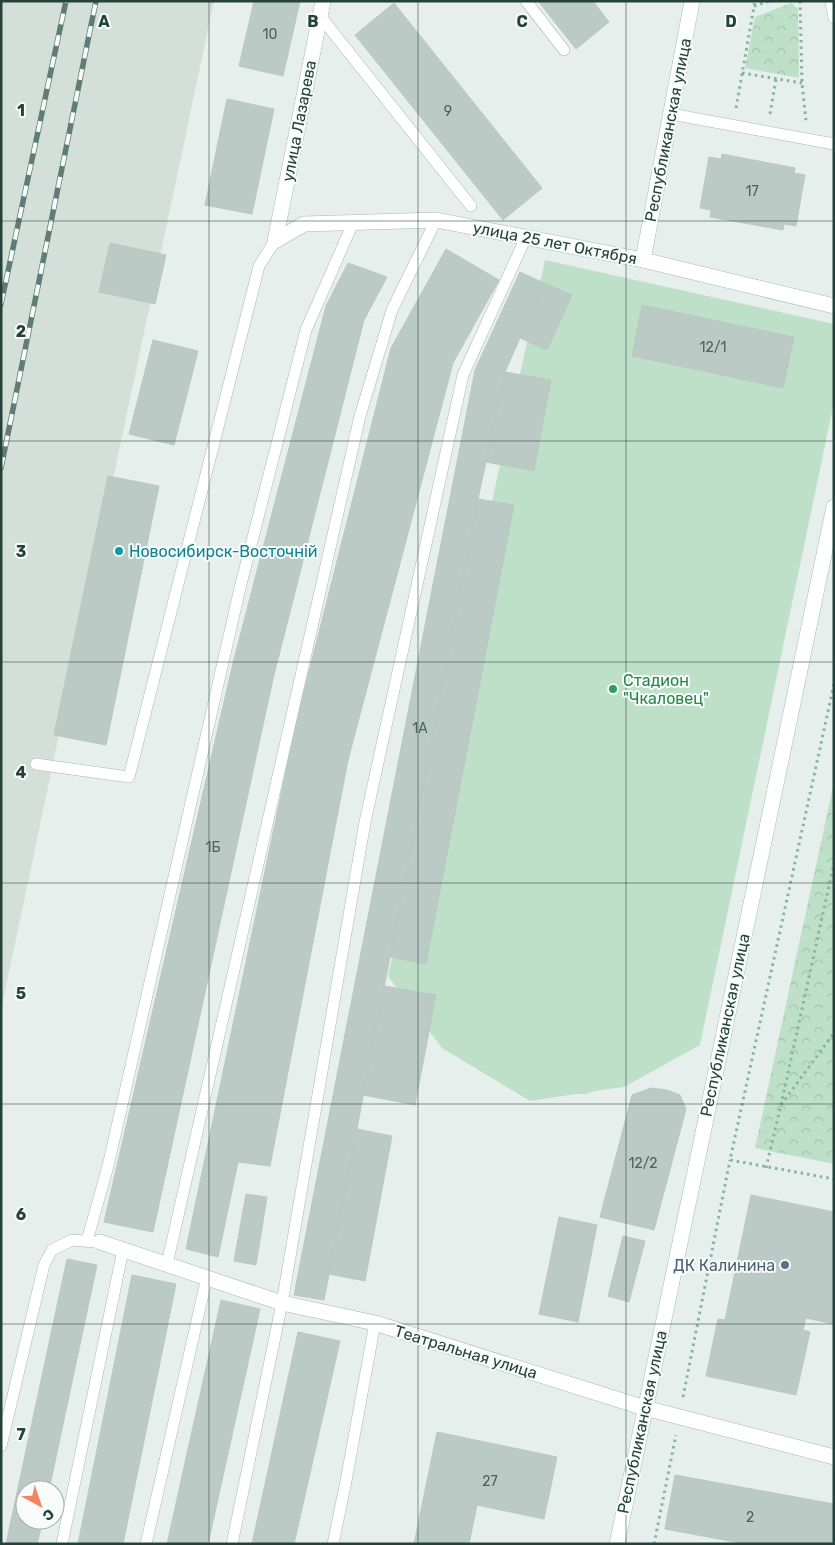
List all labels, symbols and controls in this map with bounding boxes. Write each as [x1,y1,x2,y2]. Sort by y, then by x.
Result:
text: A [98,12,110,31]
text: B [307,12,319,31]
text: C [516,12,528,31]
text: D [725,12,737,31]
house number: 10 [263,26,278,43]
street label: Республиканская улица [641,37,695,223]
street label: улица Лазарева [278,59,320,183]
text: 1 [17,101,25,120]
house number: 9 [444,103,452,120]
house number: 17 [745,183,759,200]
street label: улица 25 лет Октября [471,218,639,268]
text: 2 [16,322,26,341]
house number: 12/1 [700,339,726,356]
text: 3 [16,542,26,561]
place label: Новосибирск-Восточній [129,542,318,561]
marker: Новосибирск-Восточній [113,545,125,557]
place label: Стадион "Чкаловец" [623,671,709,708]
marker: Стадион "Чкаловец" [607,683,619,695]
house number: 1А [412,720,428,737]
text: 4 [16,763,27,782]
house number: 1Б [206,839,221,856]
street label: Республиканская улица [696,932,754,1118]
text: 5 [16,984,26,1003]
house number: 12/2 [629,1155,657,1172]
text: 6 [16,1205,26,1224]
place label: ДК Калинина [673,1256,775,1275]
marker: ДК Калинина [779,1259,791,1271]
street label: Театральная улица [392,1321,540,1383]
street label: Республиканская улица [613,1329,671,1515]
text: 7 [16,1425,26,1444]
house number: 27 [482,1473,498,1490]
north arrow [15,1480,65,1530]
text: С [39,1505,57,1524]
house number: 2 [746,1509,754,1526]

